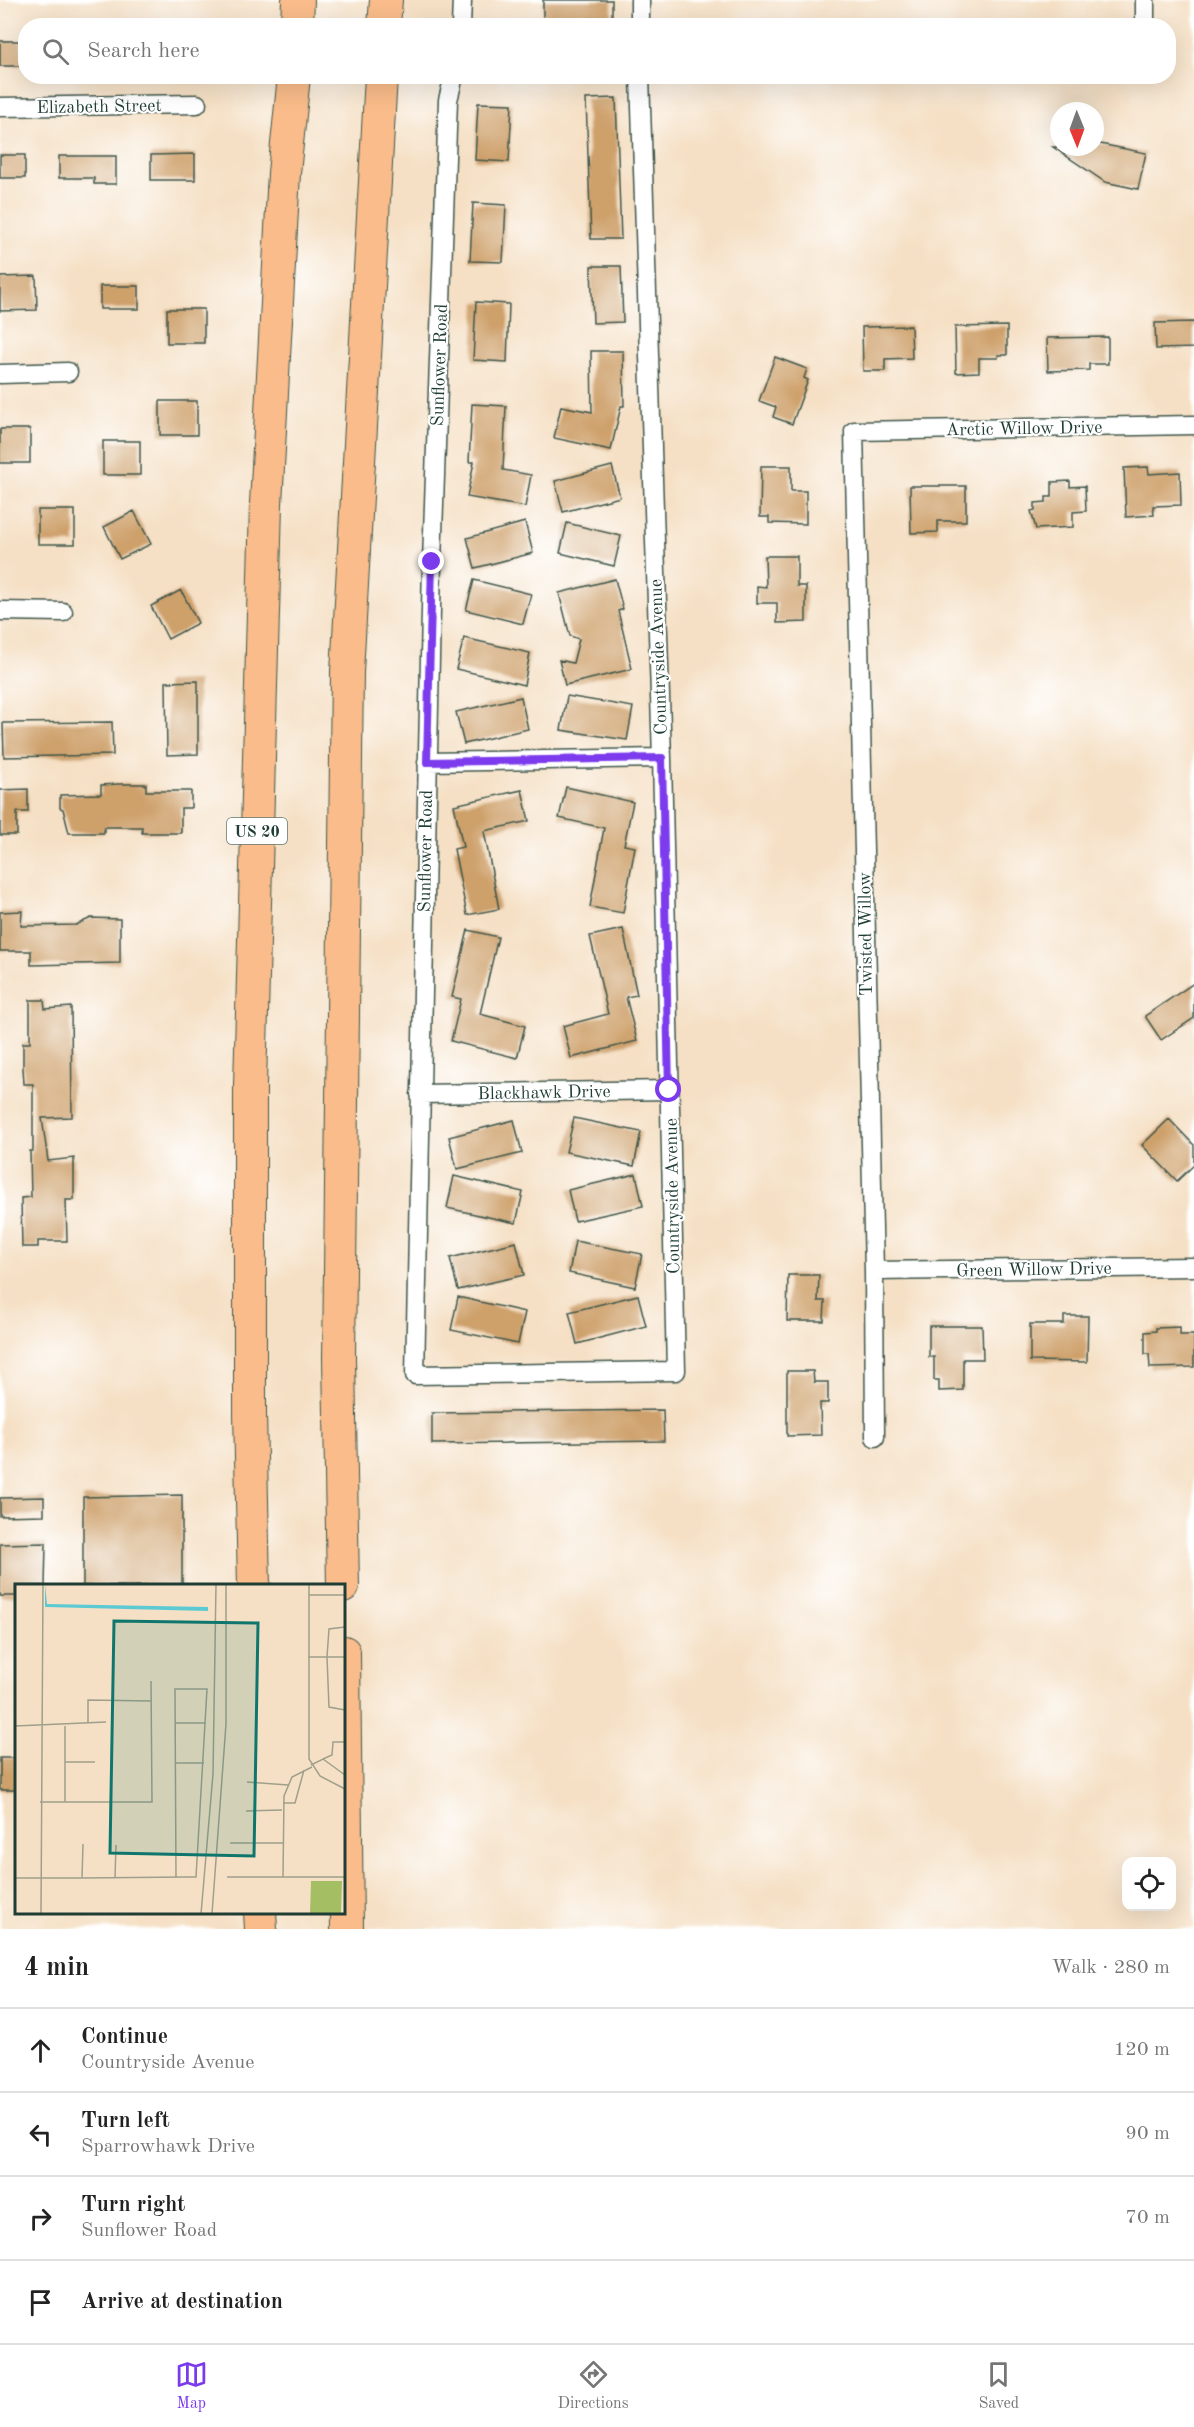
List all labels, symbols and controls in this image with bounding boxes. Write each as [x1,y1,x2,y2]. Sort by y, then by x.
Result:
search box [18,18,1176,84]
icon: search [39,35,72,68]
text: Search here [87,40,200,62]
street label: Elizabeth Street [36,97,162,117]
north arrow [1050,102,1104,156]
street label: Sunflower Road [429,303,451,427]
street label: Arctic Willow Drive [945,419,1103,439]
route end [418,548,444,574]
street label: Countryside Avenue [647,579,671,735]
street label: Sunflower Road [416,790,436,912]
road number: US 20 [227,818,287,844]
street label: Twisted Willow [856,872,876,996]
route start [655,1076,681,1102]
street label: Blackhawk Drive [477,1083,611,1103]
street label: Countryside Avenue [663,1118,683,1274]
street label: Green Willow Drive [956,1260,1112,1280]
inset map [15,1584,345,1914]
map controls [1122,1857,1176,1911]
button: locate [1122,1857,1176,1911]
text: 4 min [24,1955,89,1981]
text: Walk · 280 m [1051,1958,1170,1978]
text: Continue [81,2026,168,2048]
icon: ahead [24,2034,57,2067]
text: 120 m [1114,2040,1170,2060]
text: Countryside Avenue [81,2053,254,2073]
text: Turn left [81,2110,170,2132]
icon: left [24,2118,57,2151]
text: 90 m [1125,2124,1170,2144]
text: Sparrowhawk Drive [81,2137,255,2157]
text: Turn right [81,2194,185,2216]
icon: right [24,2202,57,2235]
text: 70 m [1125,2208,1170,2228]
text: Sunflower Road [81,2221,217,2241]
icon: arrive [24,2286,57,2319]
text: Arrive at destination [81,2291,283,2313]
tab: Map [175,2358,208,2414]
tab: Directions [558,2358,629,2414]
tab: Saved [978,2358,1019,2414]

